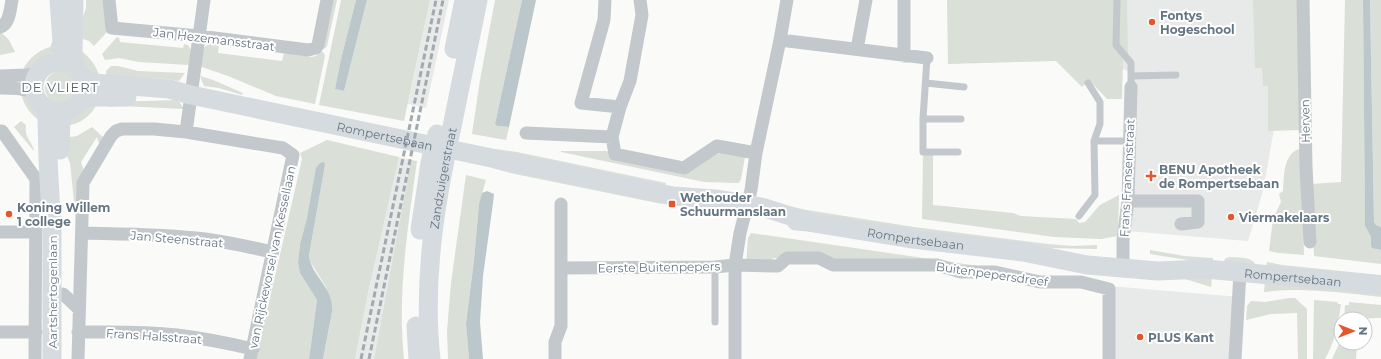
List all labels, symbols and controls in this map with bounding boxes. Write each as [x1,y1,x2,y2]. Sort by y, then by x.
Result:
place label: Fontys Hogeschool [1160,8,1235,37]
marker: Fontys Hogeschool [1147,17,1157,27]
street label: Jan Hezemansstraat [151,24,276,54]
district label: DE VLIERT [21,79,99,95]
street label: Herven [1297,99,1313,143]
street label: Rompertsebaan [336,118,434,153]
street label: Frans Fransenstraat [1116,118,1138,237]
street label: Zandzuigerstraat [426,126,459,230]
place label: BENU Apotheek de Rompertsebaan [1159,162,1279,191]
street label: van Rijckevorsel van Kessellaan [245,164,299,350]
marker: BENU Apotheek de Rompertsebaan [1146,171,1156,181]
place label: Wethouder Schuurmanslaan [680,190,786,219]
marker: Wethouder Schuurmanslaan [667,199,677,209]
place label: Koning Willem 1 college [17,200,110,229]
marker: Koning Willem 1 college [4,209,14,219]
place label: Viermakelaars [1238,210,1330,225]
marker: Viermakelaars [1226,212,1236,222]
street label: Rompertsebaan [866,224,965,252]
street label: Jan Steenstraat [129,227,224,251]
street label: Aartshertogenlaan [45,235,60,349]
street label: Eerste Buitenpepers [598,258,721,276]
street label: Buitenpepersdreef [935,259,1050,289]
street label: Rompertsebaan [1243,265,1342,289]
north arrow [1333,311,1373,351]
street label: Frans Halsstraat [106,325,203,347]
text: N [1356,327,1370,335]
place label: PLUS Kant [1148,330,1215,345]
marker: PLUS Kant [1135,332,1145,342]

